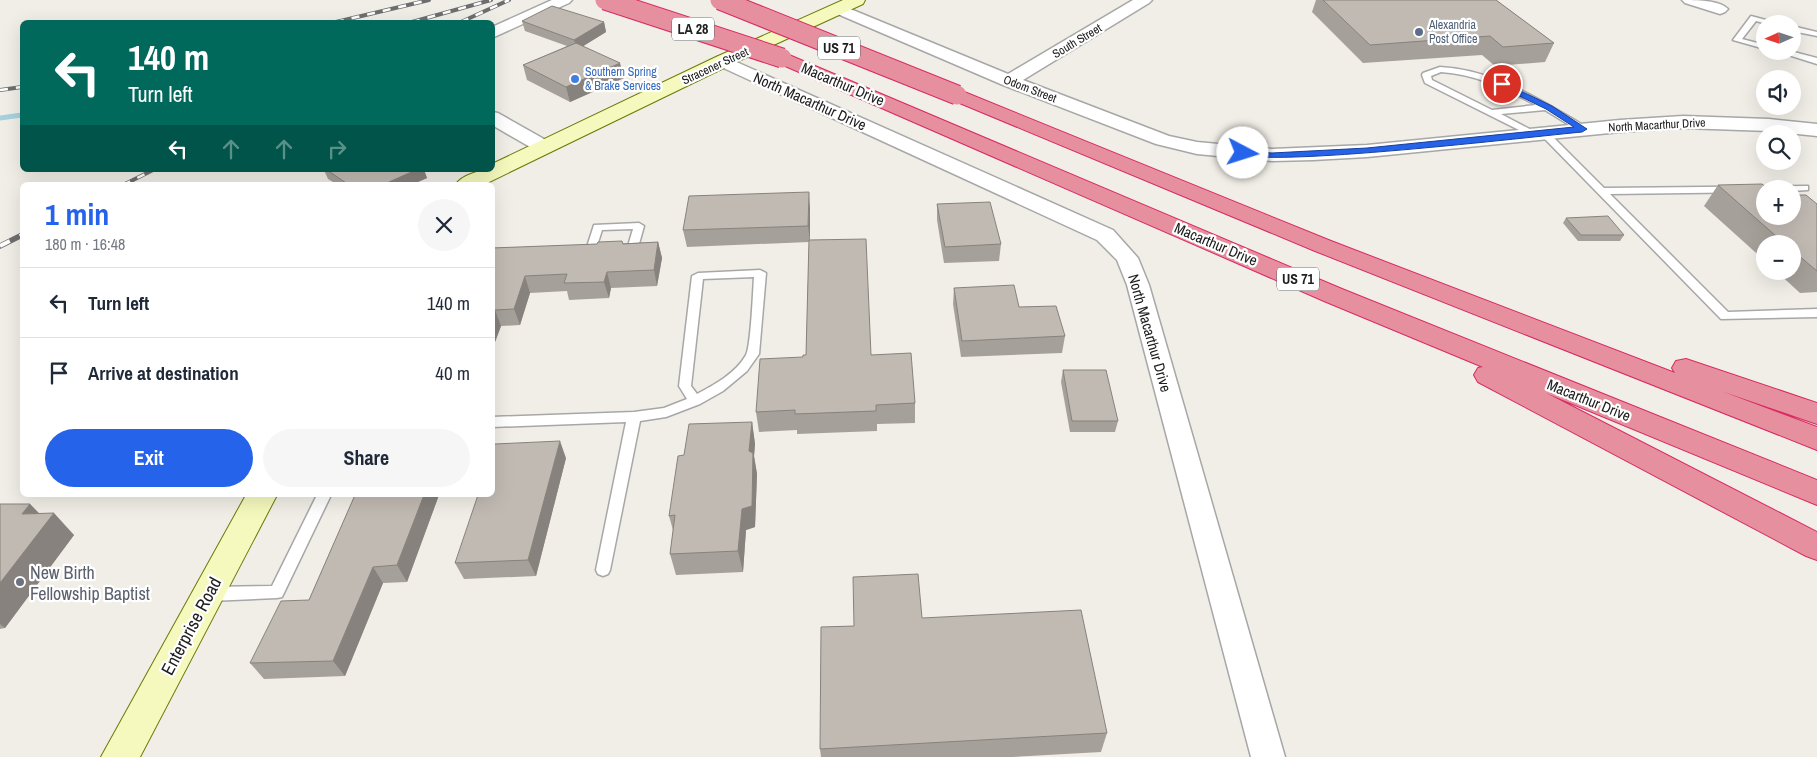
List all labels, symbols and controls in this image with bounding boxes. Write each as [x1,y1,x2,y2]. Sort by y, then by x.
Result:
north arrow [1756,15,1801,60]
map controls [1756,15,1801,280]
place label: Alexandria Post Office [1428,17,1478,47]
road number: LA 28 [672,18,714,40]
street label: South Street [1049,20,1105,62]
marker: Alexandria Post Office [1413,26,1425,38]
text: 140 m [128,34,209,81]
road number: US 71 [818,36,860,59]
icon: left [45,40,110,105]
street label: Stracener Street [679,43,751,88]
street label: Macarthur Drive [798,57,888,111]
pin [1481,63,1523,105]
place label: Southern Spring & Brake Services [585,64,661,94]
street label: North Macarthur Drive [750,67,870,135]
icon: arrive [1488,70,1516,98]
button: sound [1756,70,1801,115]
street label: Odom Street [1001,72,1059,107]
marker: Southern Spring & Brake Services [569,73,581,85]
text: Turn left [128,79,193,109]
street label: North Macarthur Drive [1608,114,1706,136]
button: search [1756,125,1801,170]
position arrow [1216,126,1268,178]
icon: left [164,135,192,163]
icon: ahead [217,135,245,163]
icon: ahead [270,135,298,163]
icon: right [323,135,351,163]
button: + [1756,180,1801,225]
text: 1 min [45,194,109,234]
button: close [418,199,470,251]
street label: Macarthur Drive [1171,217,1261,271]
text: 180 m · 16:48 [45,233,125,255]
button: − [1756,235,1801,280]
road number: US 71 [1277,268,1319,290]
street label: North Macarthur Drive [1123,272,1177,395]
icon: left [45,289,73,317]
text: Turn left [88,290,149,316]
text: 140 m [427,290,470,316]
icon: arrive [45,359,73,387]
text: Arrive at destination [88,360,239,386]
text: 40 m [435,360,470,386]
street label: Macarthur Drive [1544,374,1634,426]
button: Exit [45,429,253,487]
button: Share [263,429,470,487]
place label: New Birth Fellowship Baptist [30,560,150,606]
street label: Enterprise Road [155,573,227,679]
marker: New Birth Fellowship Baptist [14,576,26,588]

